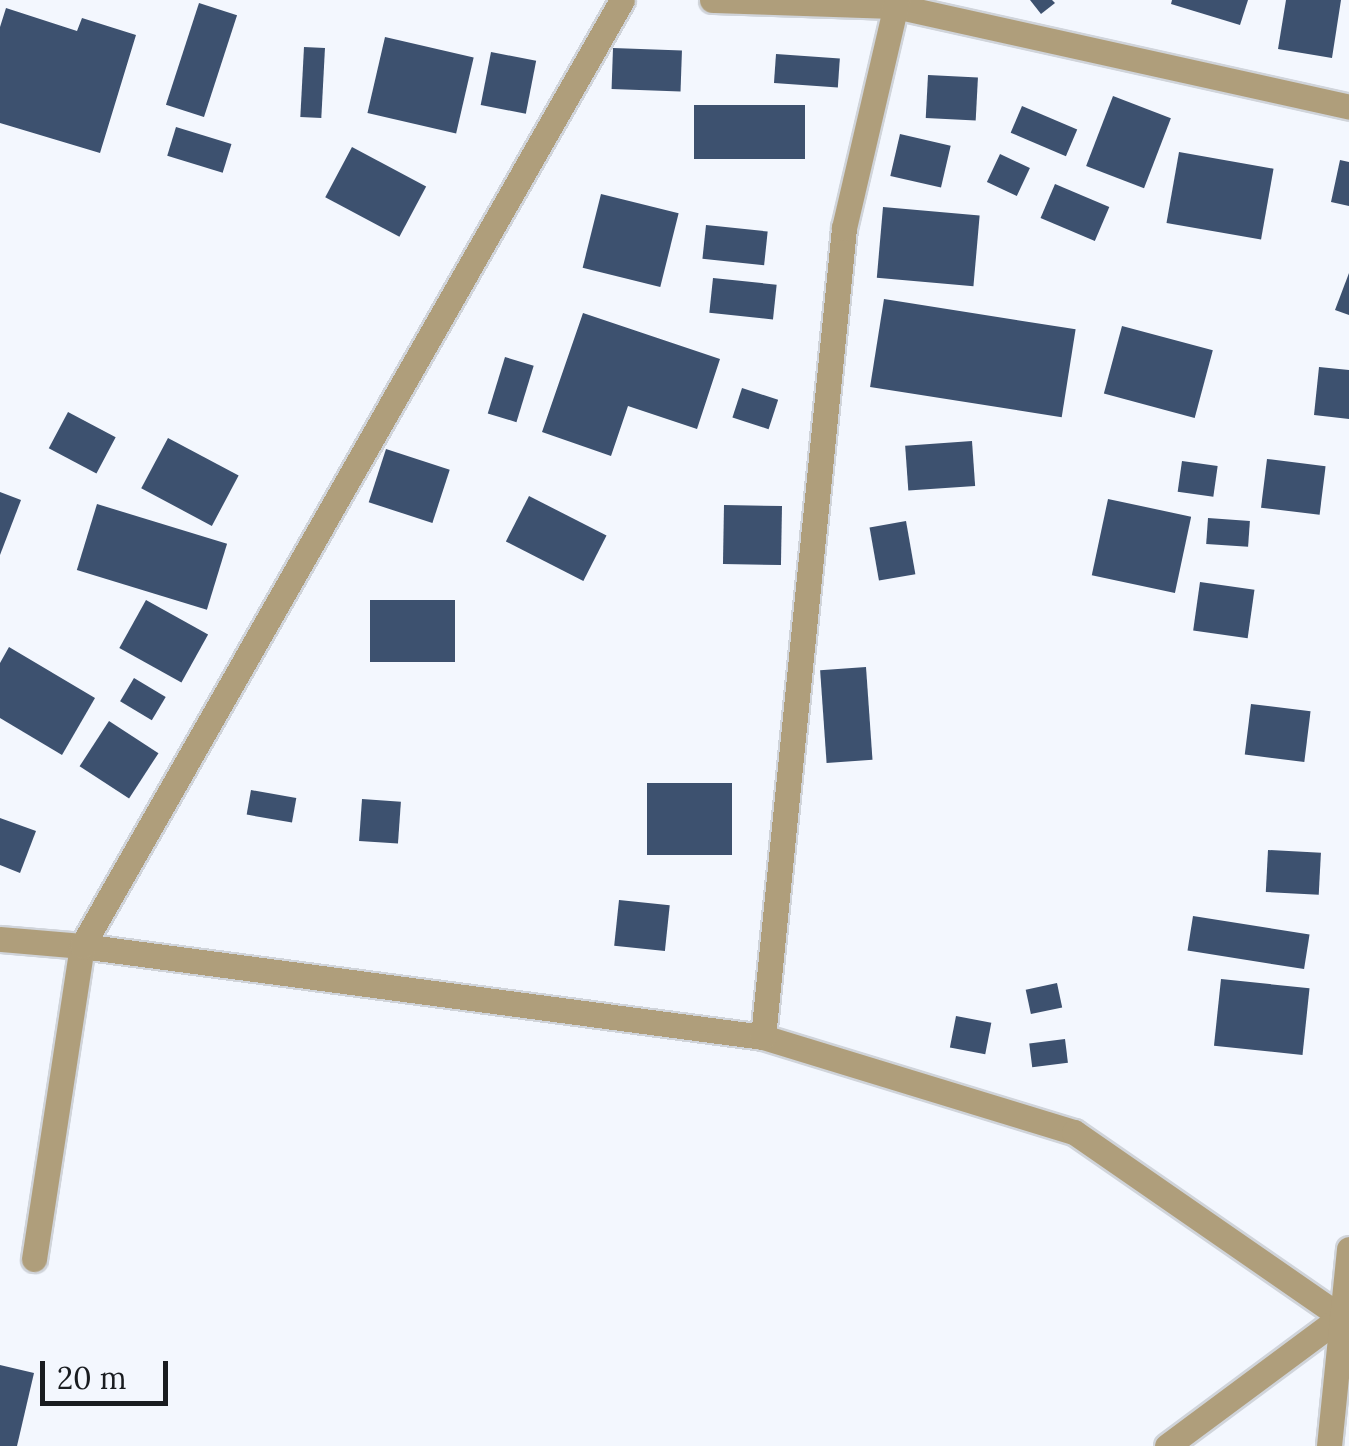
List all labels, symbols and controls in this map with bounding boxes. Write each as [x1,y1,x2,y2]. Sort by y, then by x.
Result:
scale bar [45,1341,172,1403]
text: 20 m [57,1359,126,1397]

